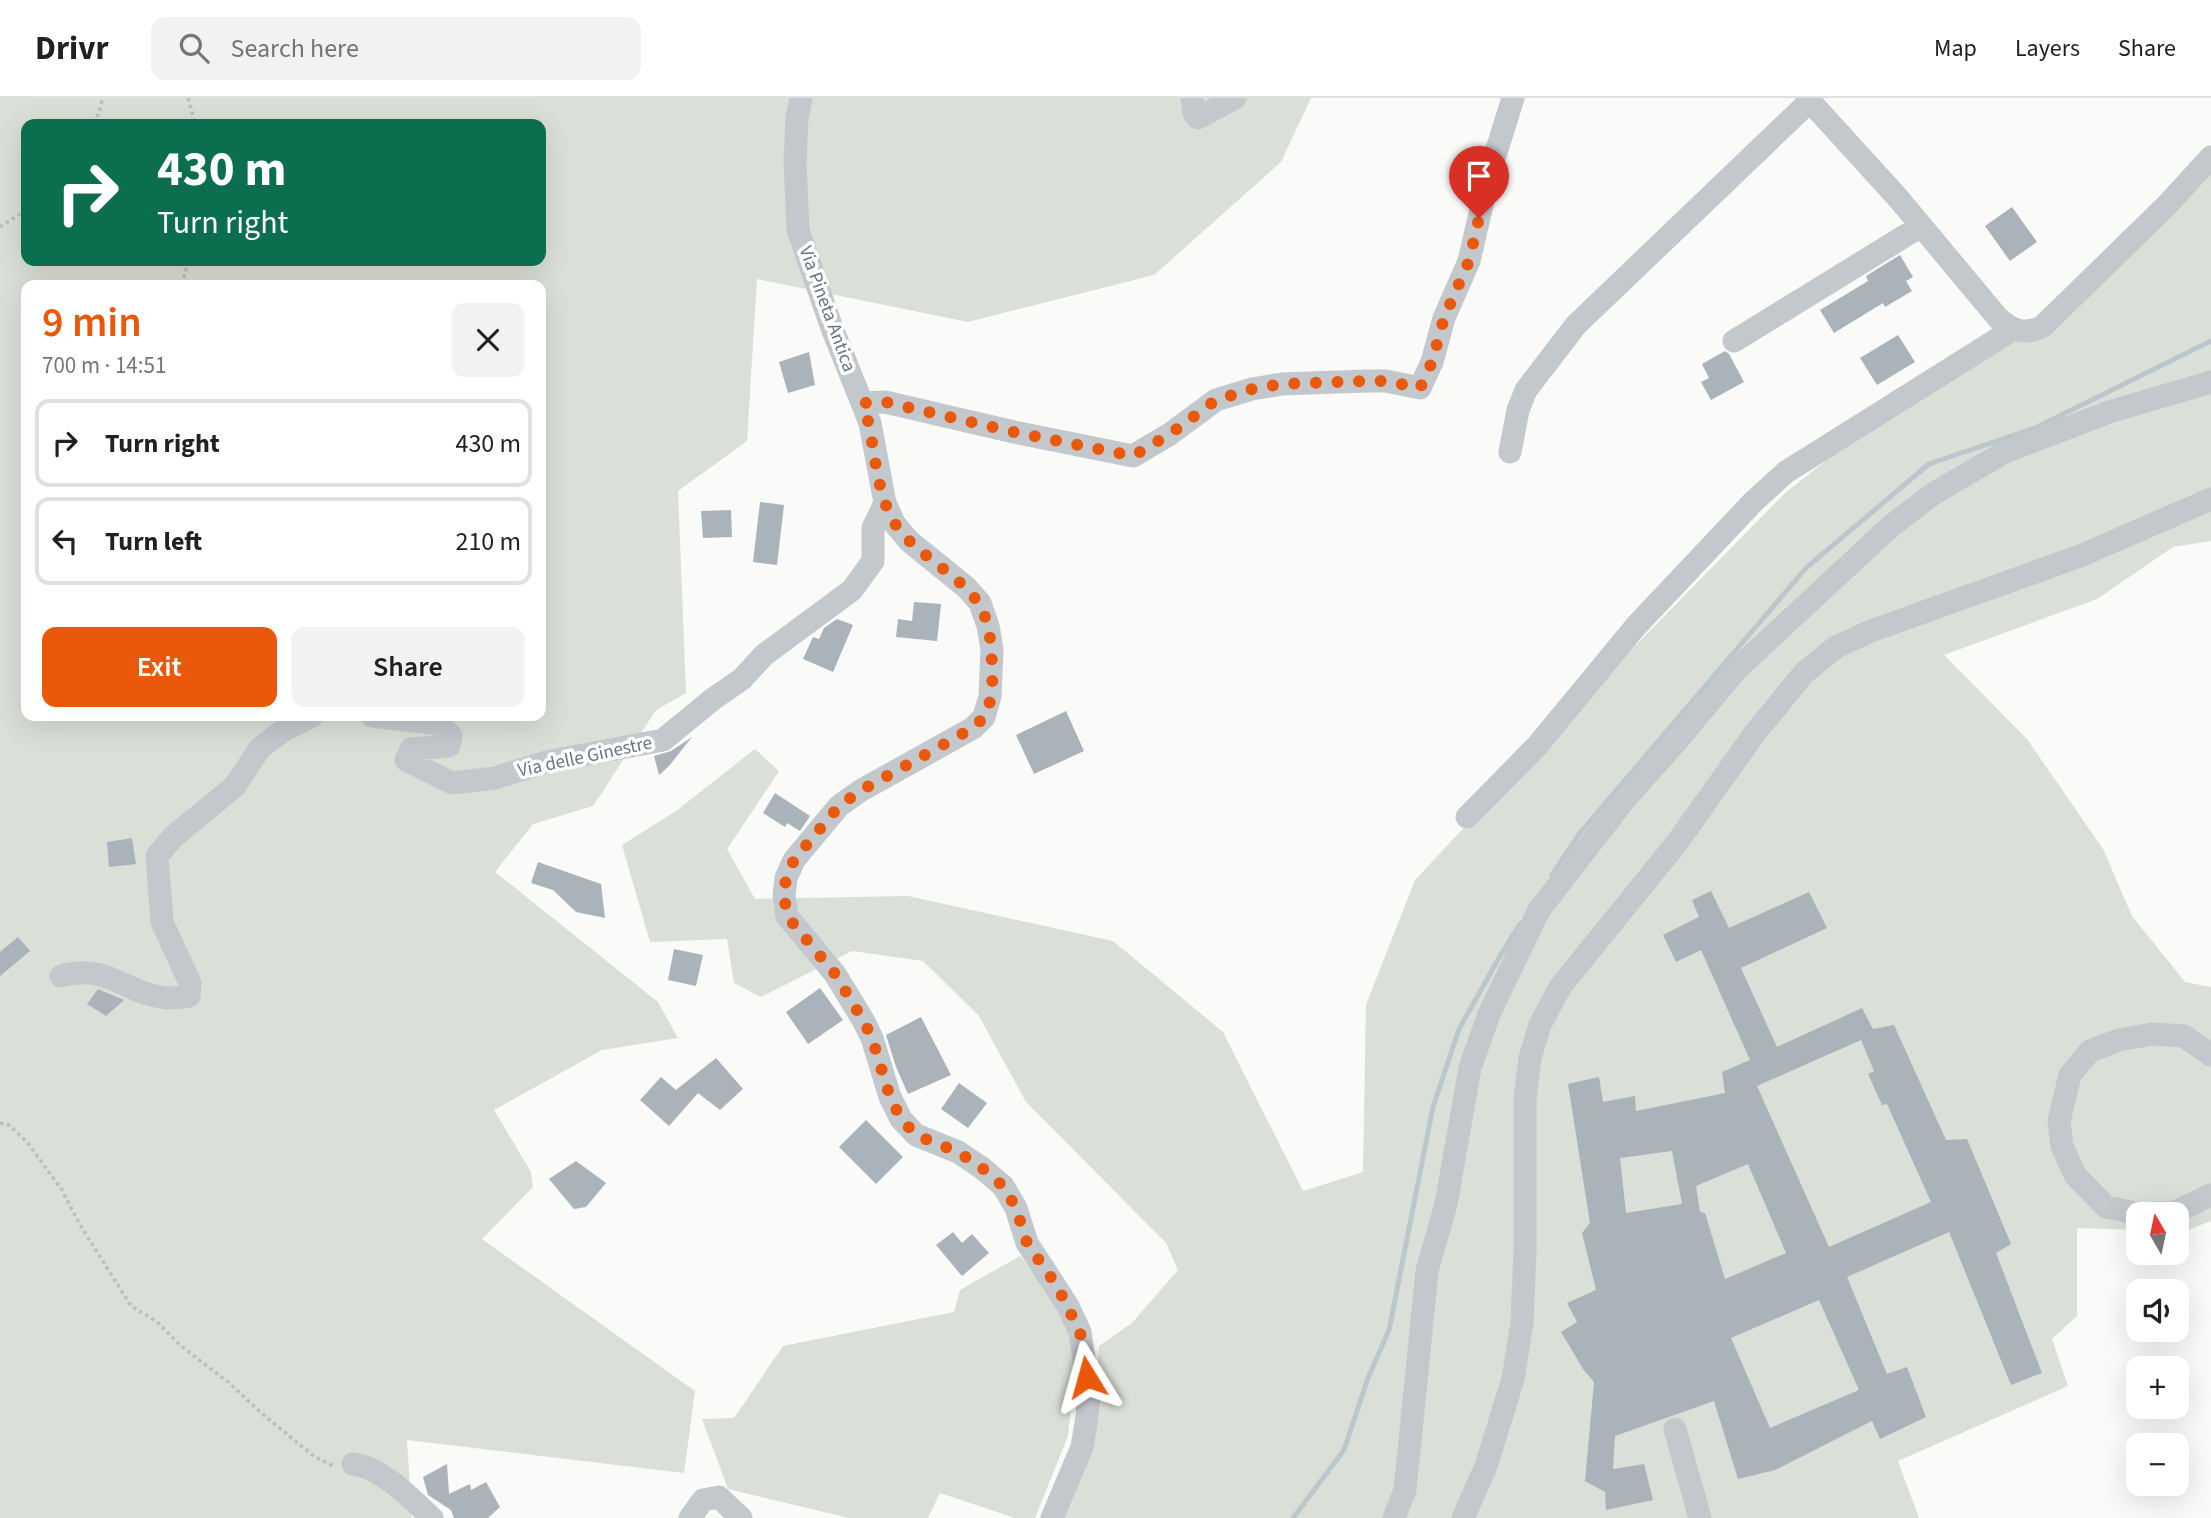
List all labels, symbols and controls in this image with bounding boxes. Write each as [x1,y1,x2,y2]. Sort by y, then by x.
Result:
search box [151,17,641,80]
text: Drivr [35,25,109,72]
icon: search [175,29,213,67]
text: Search here [231,30,359,67]
text: Map [1934,31,1977,66]
text: Layers [2015,31,2080,66]
text: Share [2118,31,2176,66]
text: 430 m [157,135,286,205]
pin [1449,146,1509,218]
icon: right [42,147,133,238]
icon: arrive [1460,157,1498,195]
text: Turn right [157,200,288,246]
street label: Via Pineta Antica [792,242,862,376]
text: 9 min [42,293,142,353]
button: close [451,303,525,377]
text: 700 m · 14:51 [42,349,166,382]
icon: right [46,424,84,462]
text: Turn right [105,425,220,462]
text: 430 m [455,425,521,462]
icon: left [46,522,84,560]
text: Turn left [105,523,202,560]
text: 210 m [455,523,521,560]
button: Exit [42,627,277,707]
button: Share [291,627,525,707]
street label: Via delle Ginestre [515,730,655,784]
north arrow [2126,1202,2189,1265]
map controls [2126,1202,2189,1496]
button: sound [2126,1279,2189,1342]
position arrow [1050,1340,1124,1414]
button: + [2126,1356,2189,1419]
button: − [2126,1433,2189,1496]

